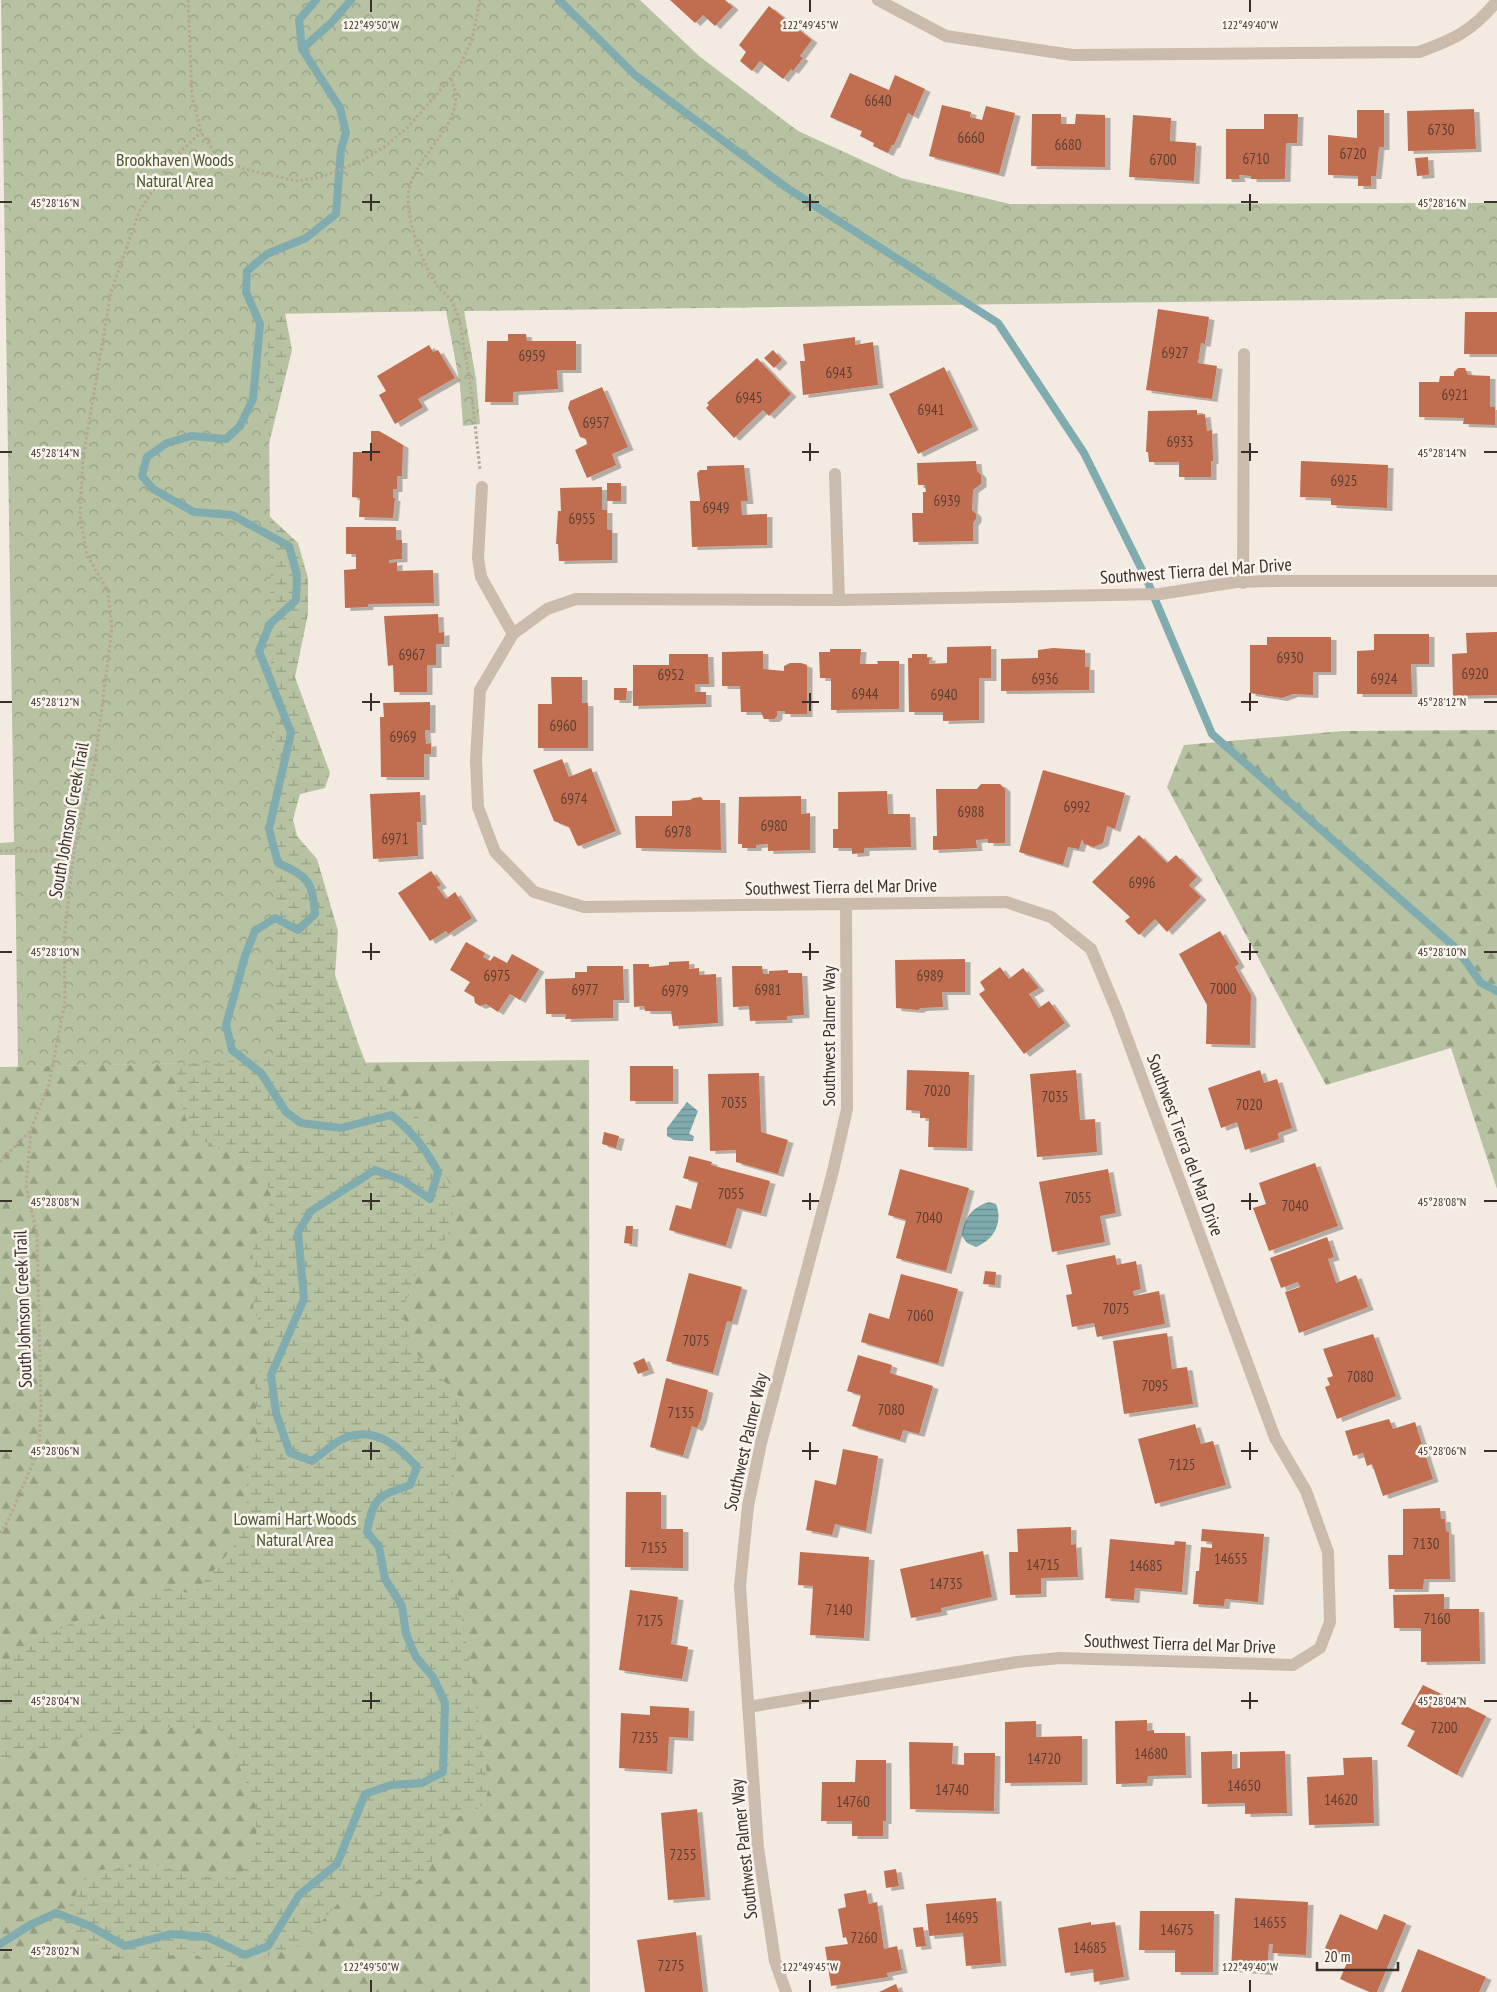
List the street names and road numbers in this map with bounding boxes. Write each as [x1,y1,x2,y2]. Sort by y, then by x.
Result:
street label: Southwest Tierra del Mar Drive [1099,552,1293,589]
street label: South Johnson Creek Trail [43,739,94,900]
street label: Southwest Tierra del Mar Drive [745,873,937,900]
street label: Southwest Palmer Way [817,965,840,1107]
street label: Southwest Tierra del Mar Drive [1142,1051,1229,1239]
street label: South Johnson Creek Trail [8,1229,37,1388]
street label: Southwest Palmer Way [718,1370,773,1513]
street label: Southwest Tierra del Mar Drive [1084,1629,1276,1658]
street label: Southwest Palmer Way [725,1778,762,1920]

